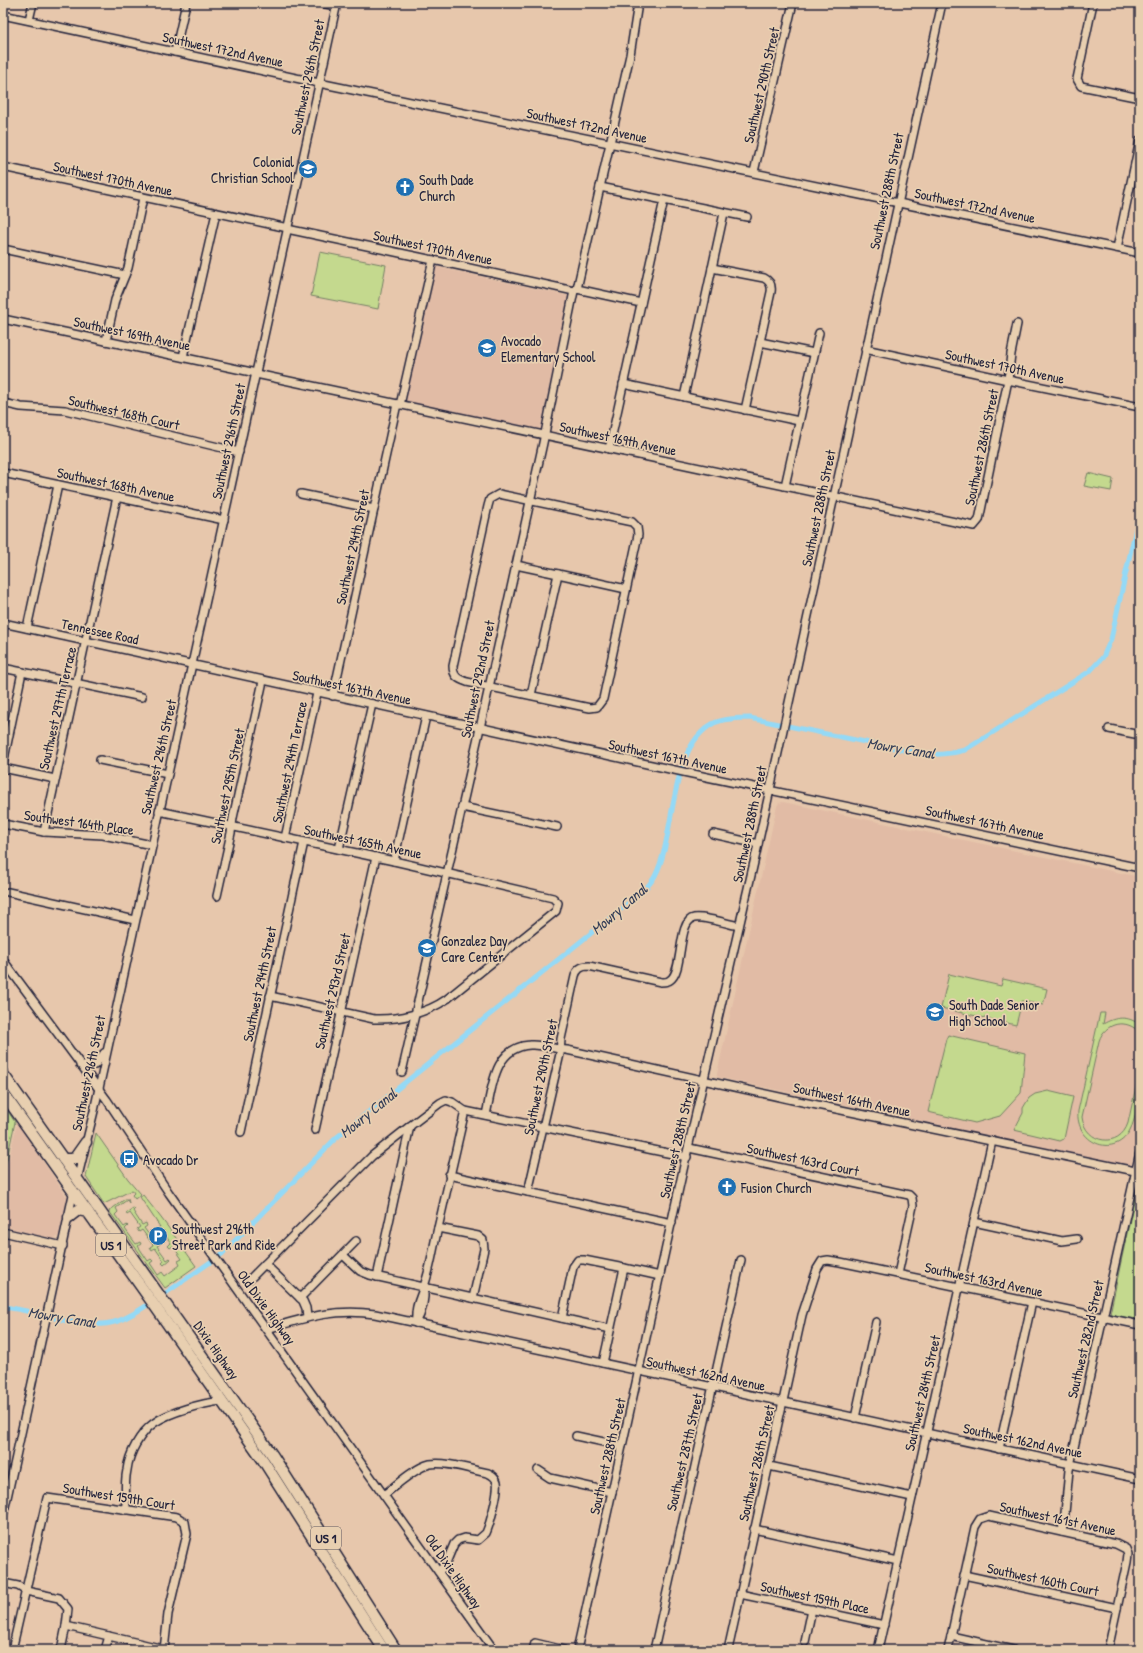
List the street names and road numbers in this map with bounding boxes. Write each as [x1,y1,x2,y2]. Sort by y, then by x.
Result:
street label: Southwest 296th Street [285,17,329,137]
street label: Southwest 290th Street [738,25,784,145]
street label: Southwest 172nd Avenue [161,27,286,71]
street label: Southwest 172nd Avenue [525,103,650,147]
street label: Southwest 288th Street [864,131,908,251]
street label: Southwest 170th Avenue [52,156,175,200]
street label: Southwest 172nd Avenue [913,183,1038,227]
street label: Southwest 170th Avenue [372,225,495,269]
street label: Southwest 169th Avenue [72,311,193,355]
street label: Southwest 170th Avenue [944,344,1067,388]
street label: Southwest 296th Street [206,381,250,501]
street label: Southwest 286th Street [959,387,1003,507]
street label: Southwest 168th Court [67,390,182,434]
street label: Southwest 169th Avenue [558,416,679,460]
street label: Southwest 288th Street [796,448,840,568]
street label: Southwest 168th Avenue [55,462,177,506]
street label: Southwest 294th Street [331,487,374,606]
street label: Tennessee Road [60,614,141,649]
street label: Southwest 292nd Street [455,618,499,740]
street label: Southwest 297th Terrace [34,644,80,771]
street label: Southwest 167th Avenue [291,665,413,709]
street label: Southwest 296th Street [136,697,181,816]
street label: Southwest 294th Terrace [267,699,311,825]
street label: Southwest 295th Street [205,726,249,846]
street label: Southwest 167th Avenue [607,734,729,778]
street label: Southwest 288th Street [727,764,771,884]
street label: Southwest 167th Avenue [924,800,1046,844]
street label: Southwest 164th Place [23,805,136,839]
street label: Southwest 165th Avenue [302,819,424,863]
street label: Southwest 294th Street [238,924,281,1043]
street label: Southwest 293rd Street [309,931,355,1051]
street label: Southwest 296th Street [66,1013,110,1133]
street label: Southwest 290th Street [518,1017,562,1137]
street label: Southwest 164th Avenue [792,1077,913,1121]
street label: Southwest 288th Street [654,1080,700,1200]
street label: Southwest 163rd Court [745,1138,861,1180]
road number: US 1 [96,1234,126,1256]
street label: Southwest 163rd Avenue [923,1257,1045,1301]
street label: Old Dixie Highway [233,1266,301,1349]
street label: Southwest 282nd Street [1062,1278,1108,1400]
street label: Dixie Highway [189,1317,244,1384]
street label: Southwest 284th Street [899,1333,945,1453]
street label: Southwest 162nd Avenue [645,1351,768,1395]
street label: Southwest 287th Street [661,1391,707,1513]
street label: Southwest 288th Street [584,1396,630,1516]
street label: Southwest 286th Street [733,1403,779,1523]
street label: Southwest 162nd Avenue [962,1418,1085,1462]
street label: Southwest 159th Court [62,1478,176,1514]
street label: Southwest 161st Avenue [998,1496,1118,1540]
road number: US 1 [311,1527,341,1549]
street label: Old Dixie Highway [420,1530,487,1613]
street label: Southwest 160th Court [985,1558,1101,1600]
street label: Southwest 159th Place [759,1576,872,1618]

